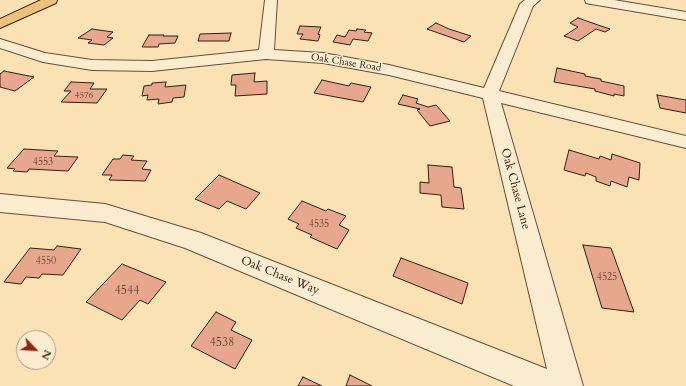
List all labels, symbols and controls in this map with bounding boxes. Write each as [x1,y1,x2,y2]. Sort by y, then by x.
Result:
street label: Oak Chase Road [310,52,382,74]
house number: 4576 [75,91,93,101]
street label: Oak Chase Lane [497,147,533,231]
house number: 4553 [33,157,53,169]
house number: 4535 [309,219,329,231]
street label: Oak Chase Way [239,254,321,298]
house number: 4550 [36,256,56,268]
house number: 4525 [597,272,617,284]
house number: 4544 [115,284,139,298]
north arrow [16,330,56,370]
house number: 4538 [210,336,234,350]
text: N [38,347,55,362]

